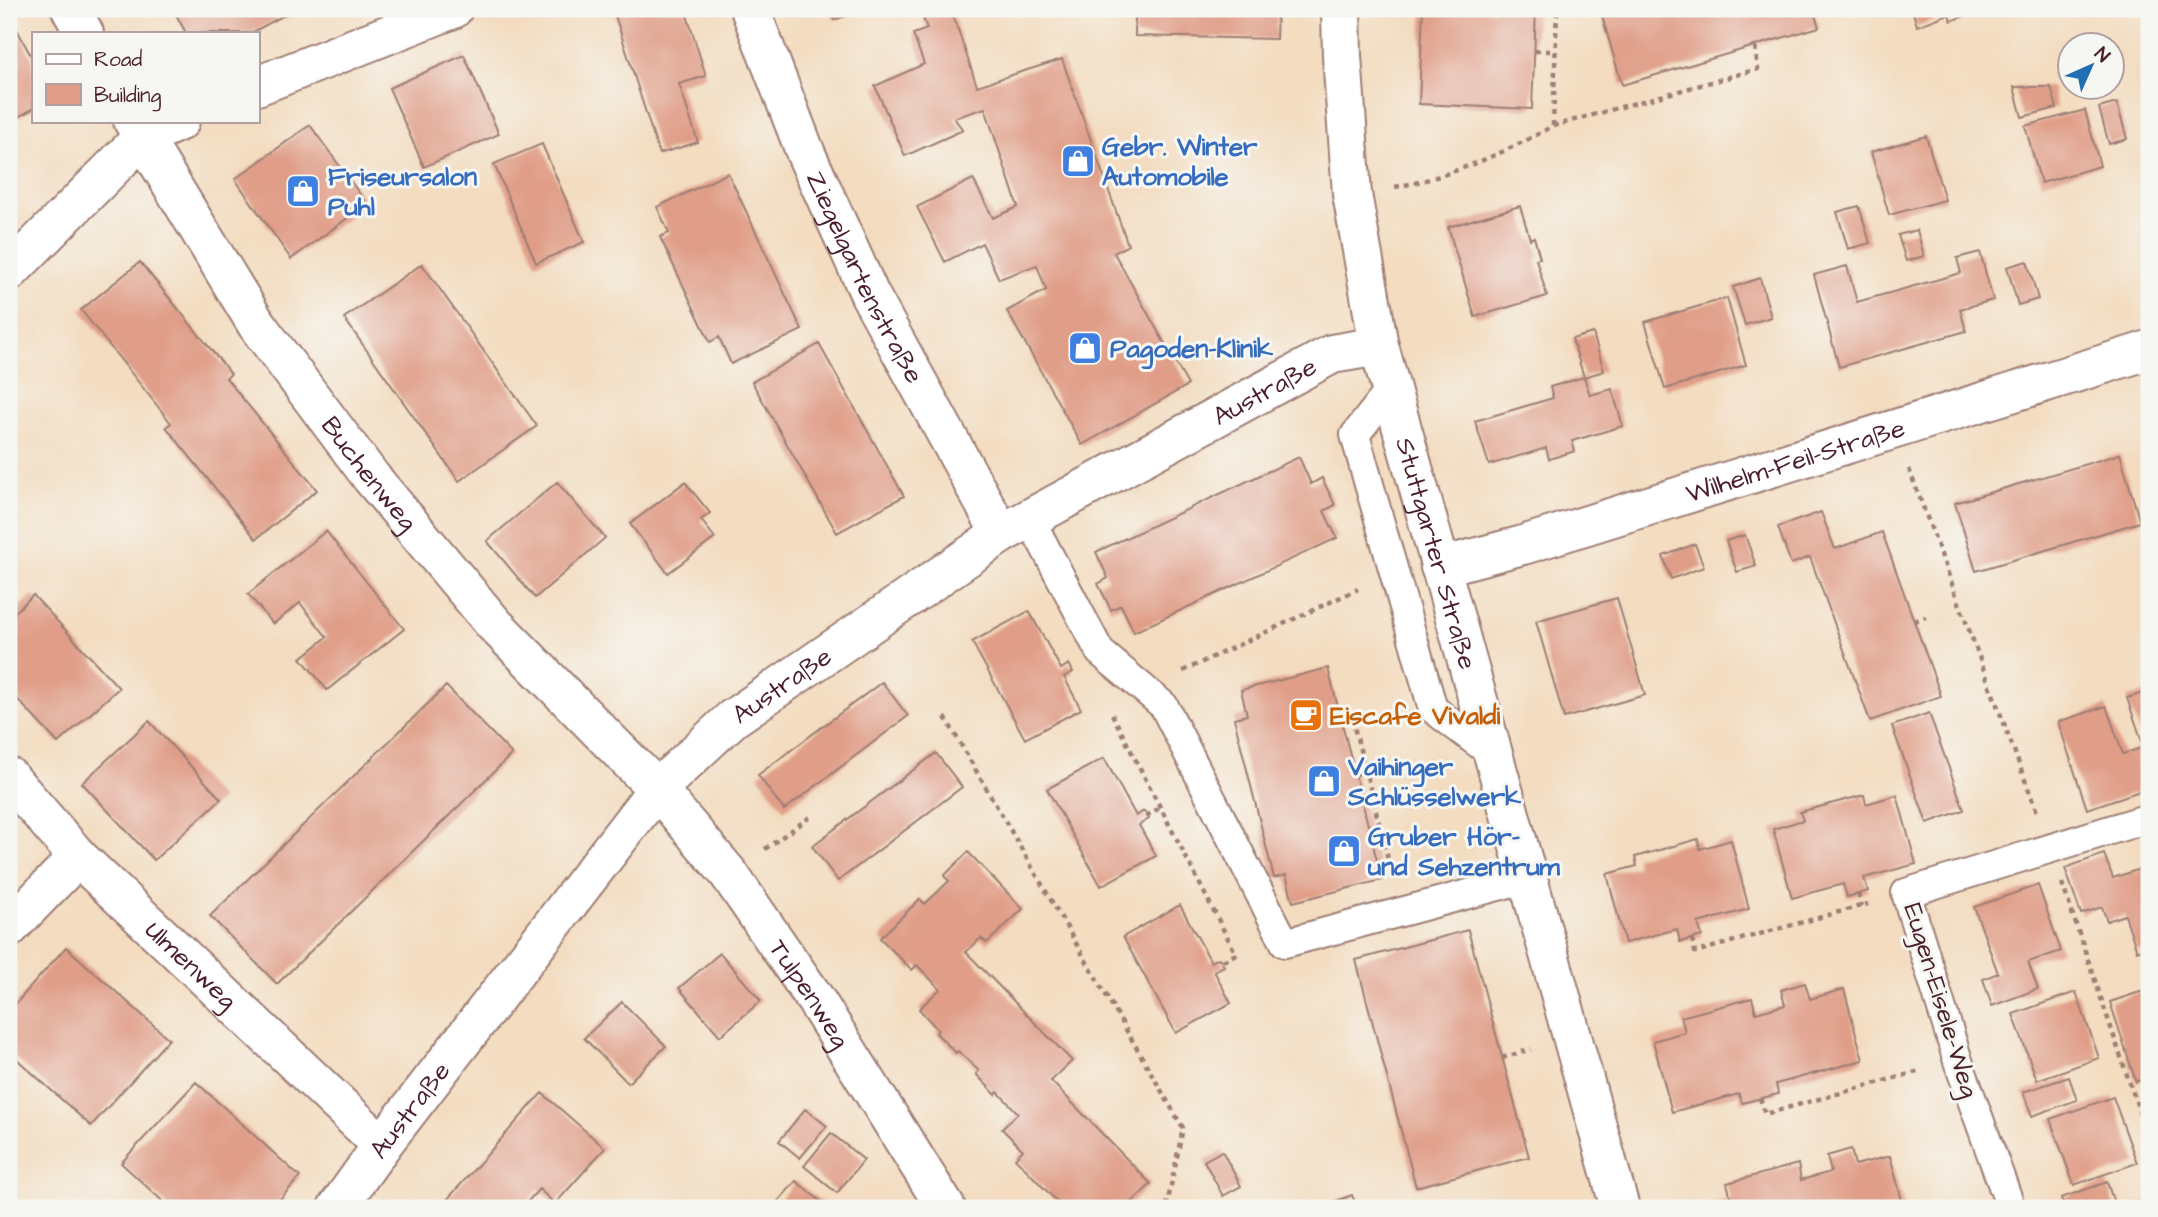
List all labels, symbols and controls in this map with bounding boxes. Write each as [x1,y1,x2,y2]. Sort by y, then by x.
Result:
legend [32,32,259,122]
north arrow [2056,32,2126,102]
text: N [2088,41,2116,69]
text: Road [94,45,142,74]
text: Building [94,81,162,112]
place label: Gebr. Winter Automobile [1102,129,1258,195]
shop icon: Gebr. Winter Automobile [1059,142,1097,180]
place label: Friseursalon Puhl [328,159,477,225]
street label: Ziegelgartenstraße [797,166,932,390]
shop icon: Friseursalon Puhl [284,172,322,210]
shop icon: Pagoden-Klinik [1066,329,1104,367]
place label: Pagoden-Klinik [1110,331,1274,370]
street label: Austraße [1206,349,1323,435]
street label: Buchenweg [313,409,425,540]
street label: Wilhelm-Feil-Straße [1682,410,1909,512]
street label: Stuttgarter Straße [1386,434,1486,674]
street label: Austraße [725,639,839,733]
cafe icon: Eiscafe Vivaldi [1287,696,1325,734]
place label: Eiscafe Vivaldi [1330,698,1500,734]
place label: Vaihinger Schlüsselwerk [1347,749,1522,815]
shop icon: Vaihinger Schlüsselwerk [1305,762,1343,800]
place label: Gruber Hör- und Sehzentrum [1367,819,1561,885]
shop icon: Gruber Hör- und Sehzentrum [1325,832,1363,870]
street label: Eugen-Eisele-Weg [1892,899,1988,1103]
street label: Ulmenweg [137,913,245,1019]
street label: Tulpenweg [760,932,858,1056]
street label: Austraße [361,1054,459,1166]

